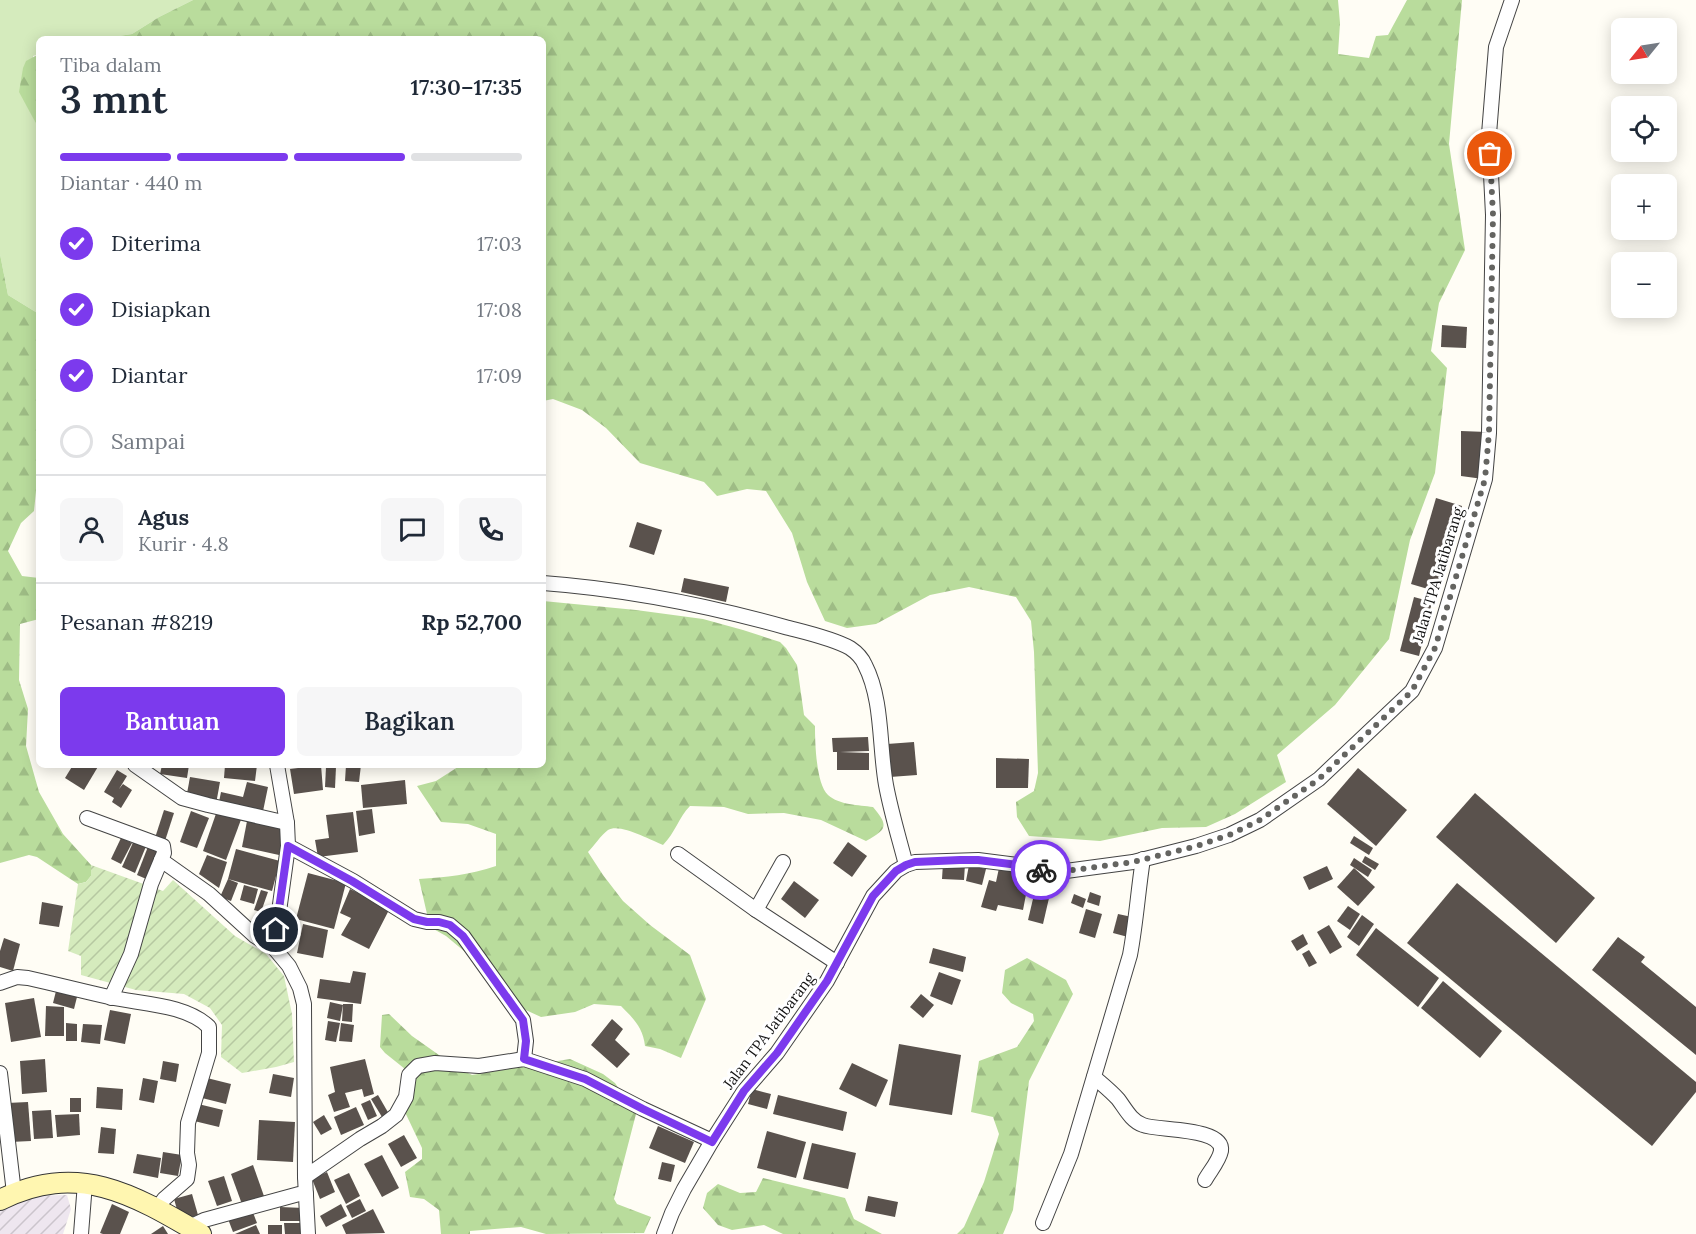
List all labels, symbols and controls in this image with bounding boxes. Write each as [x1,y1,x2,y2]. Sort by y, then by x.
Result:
north arrow [1611,18,1677,84]
map controls [1611,18,1677,318]
text: Tiba dalam [60,52,162,77]
text: 17:30–17:35 [410,73,522,101]
text: 3 mnt [60,74,168,124]
button: locate [1611,96,1677,162]
pin [1464,128,1515,179]
icon: bag [1473,137,1506,170]
text: Diantar · 440 m [60,170,202,195]
button: + [1611,174,1677,240]
icon: check [60,227,93,260]
text: Diterima [111,229,201,257]
text: 17:03 [477,231,522,256]
button: − [1611,252,1677,318]
icon: check [60,293,93,326]
text: Disiapkan [111,295,211,323]
text: 17:08 [477,297,522,322]
icon: check [60,359,93,392]
text: Diantar [111,361,187,389]
text: 17:09 [477,363,522,388]
text: Sampai [111,427,185,455]
button: person [60,498,123,561]
button: chat [381,498,444,561]
button: phone [459,498,522,561]
text: Agus [138,503,189,531]
street label: Jalan TPA Jatibarang [1408,504,1467,646]
text: Kurir · 4.8 [138,531,229,556]
text: Pesanan #8219 [60,608,214,636]
text: Rp 52,700 [421,608,522,636]
button: Bantuan [60,687,285,756]
button: Bagikan [297,687,522,756]
courier [1011,840,1071,900]
icon: bike [1025,854,1058,887]
pin [250,904,301,955]
icon: home [259,913,292,946]
street label: Jalan TPA Jatibarang [718,968,819,1093]

